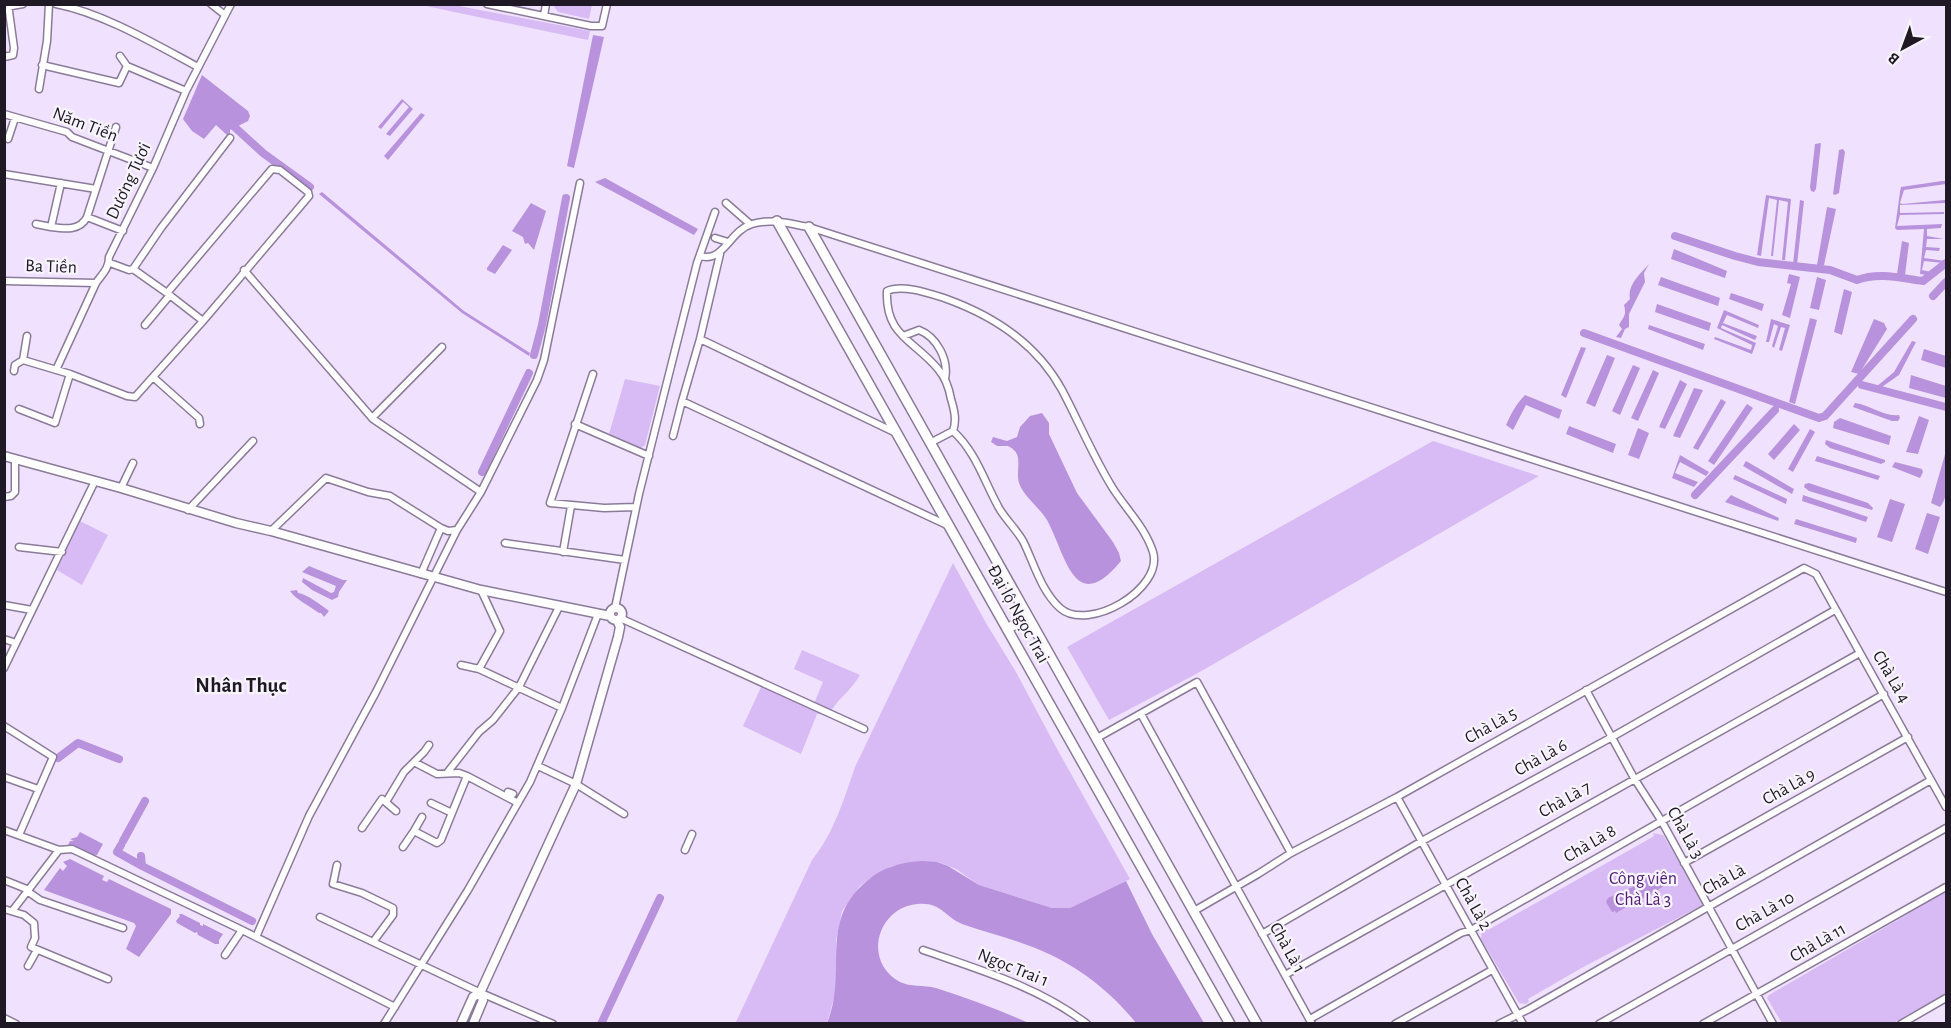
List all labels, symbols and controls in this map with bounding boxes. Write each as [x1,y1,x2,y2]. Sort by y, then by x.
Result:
north arrow [1873,18,1933,78]
text: B [1885,49,1903,68]
street label: Năm Tiền [50,103,120,146]
street label: Dương Tươi [103,140,155,222]
street label: Ba Tiền [25,256,77,277]
street label: Đại lộ Ngọc Trai [984,562,1052,666]
street label: Chà Là 4 [1869,648,1913,707]
district label: Nhân Thục [195,675,287,696]
street label: Chà Là 5 [1462,704,1520,748]
street label: Chà Là 6 [1512,736,1570,780]
street label: Chà Là 9 [1760,765,1818,809]
street label: Chà Là 7 [1536,778,1594,822]
street label: Chà Là 3 [1664,804,1706,862]
street label: Chà Là 8 [1561,822,1619,866]
street label: Chà Là [1700,861,1748,899]
park label: Công viên Chà Là 3 [1609,870,1677,909]
street label: Chà Là 2 [1451,875,1495,933]
street label: Chà Là 10 [1732,888,1798,936]
street label: Chà Là 1 [1266,920,1308,976]
street label: Chà Là 11 [1787,920,1849,966]
street label: Ngọc Trai 1 [975,946,1051,990]

